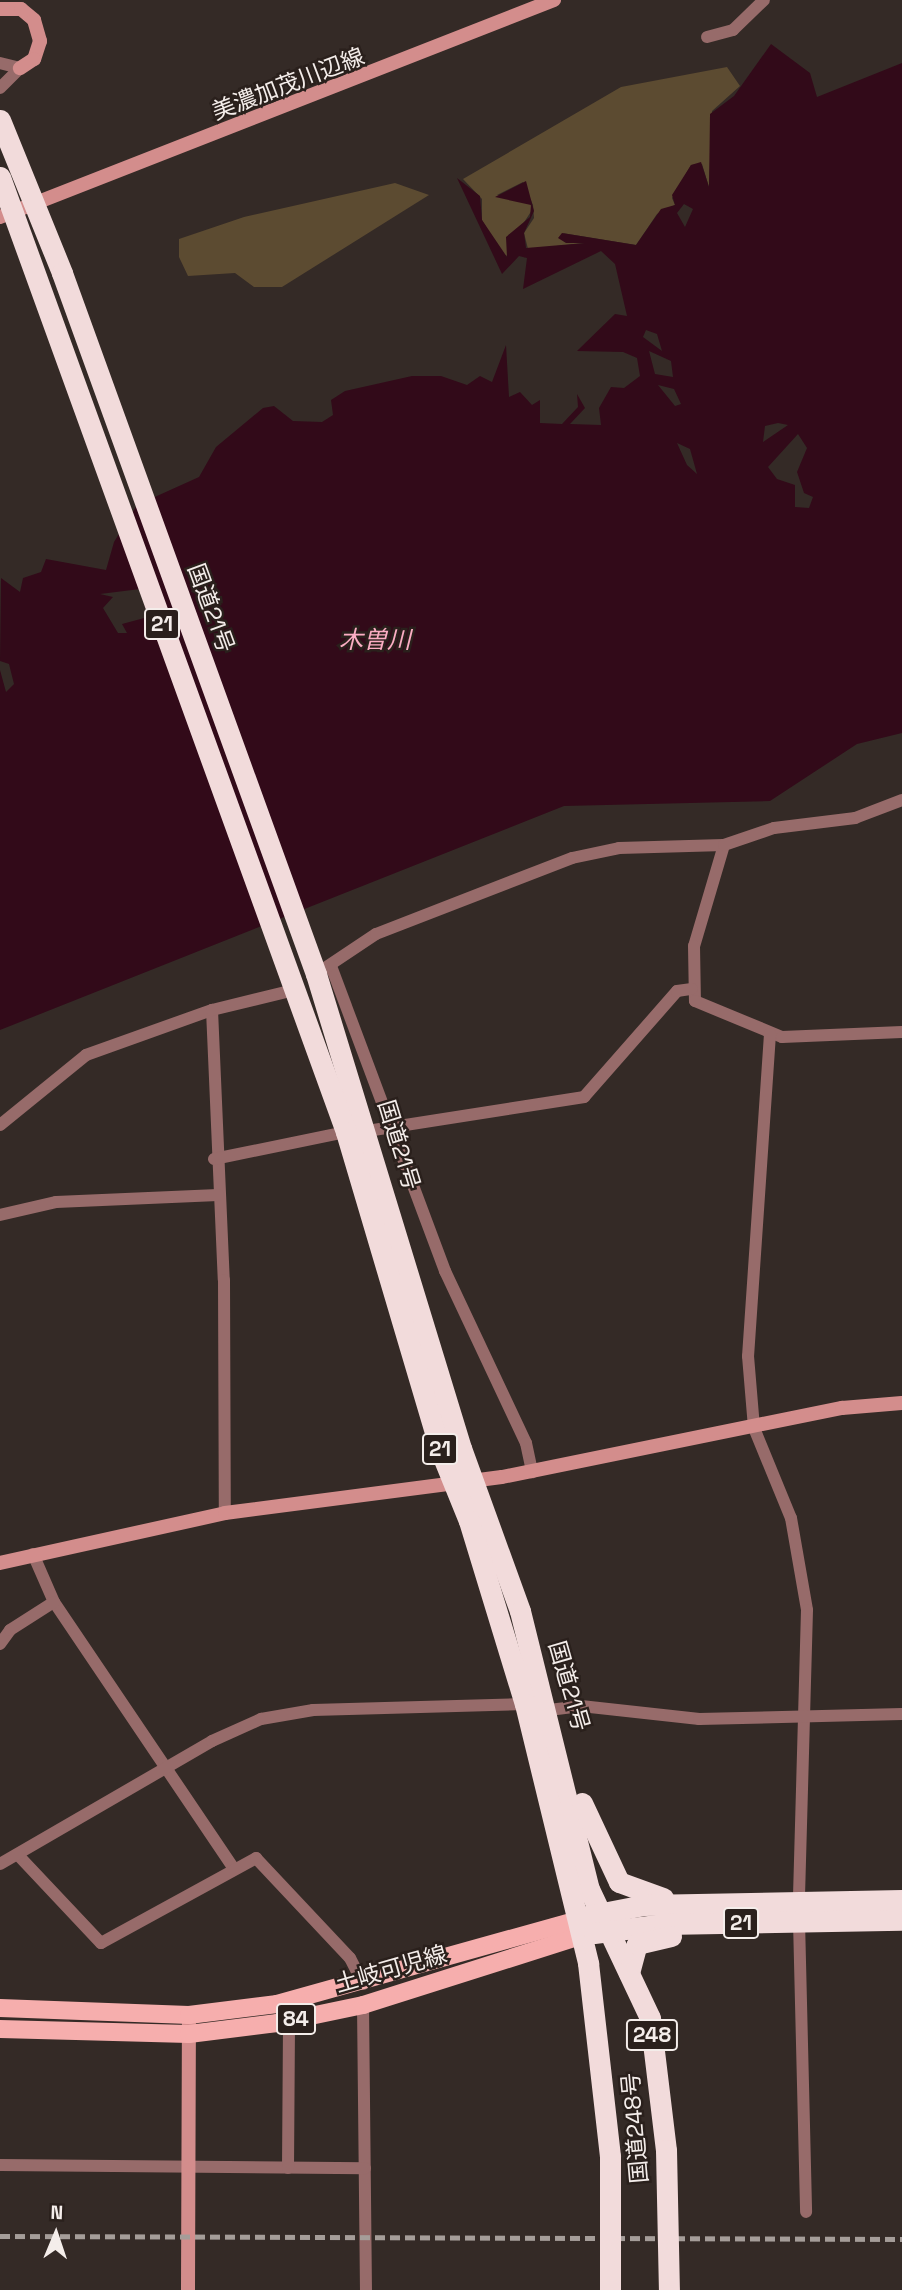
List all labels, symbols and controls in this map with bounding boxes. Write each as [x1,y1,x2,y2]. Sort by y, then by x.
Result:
street label: 美濃加茂川辺線 [208,42,368,126]
street label: 国道21号 [182,560,240,656]
road number: 21 [143,606,181,642]
water label: 木曽川 [339,626,411,654]
street label: 国道21号 [372,1097,426,1193]
road number: 21 [421,1432,459,1466]
street label: 国道21号 [543,1638,595,1734]
road number: 21 [722,1906,760,1940]
street label: 土岐可児線 [332,1940,450,1998]
road number: 84 [275,2002,317,2036]
road number: 248 [626,2018,678,2052]
street label: 国道248号 [616,2072,654,2184]
north arrow [21,2199,91,2269]
text: N [50,2200,64,2225]

